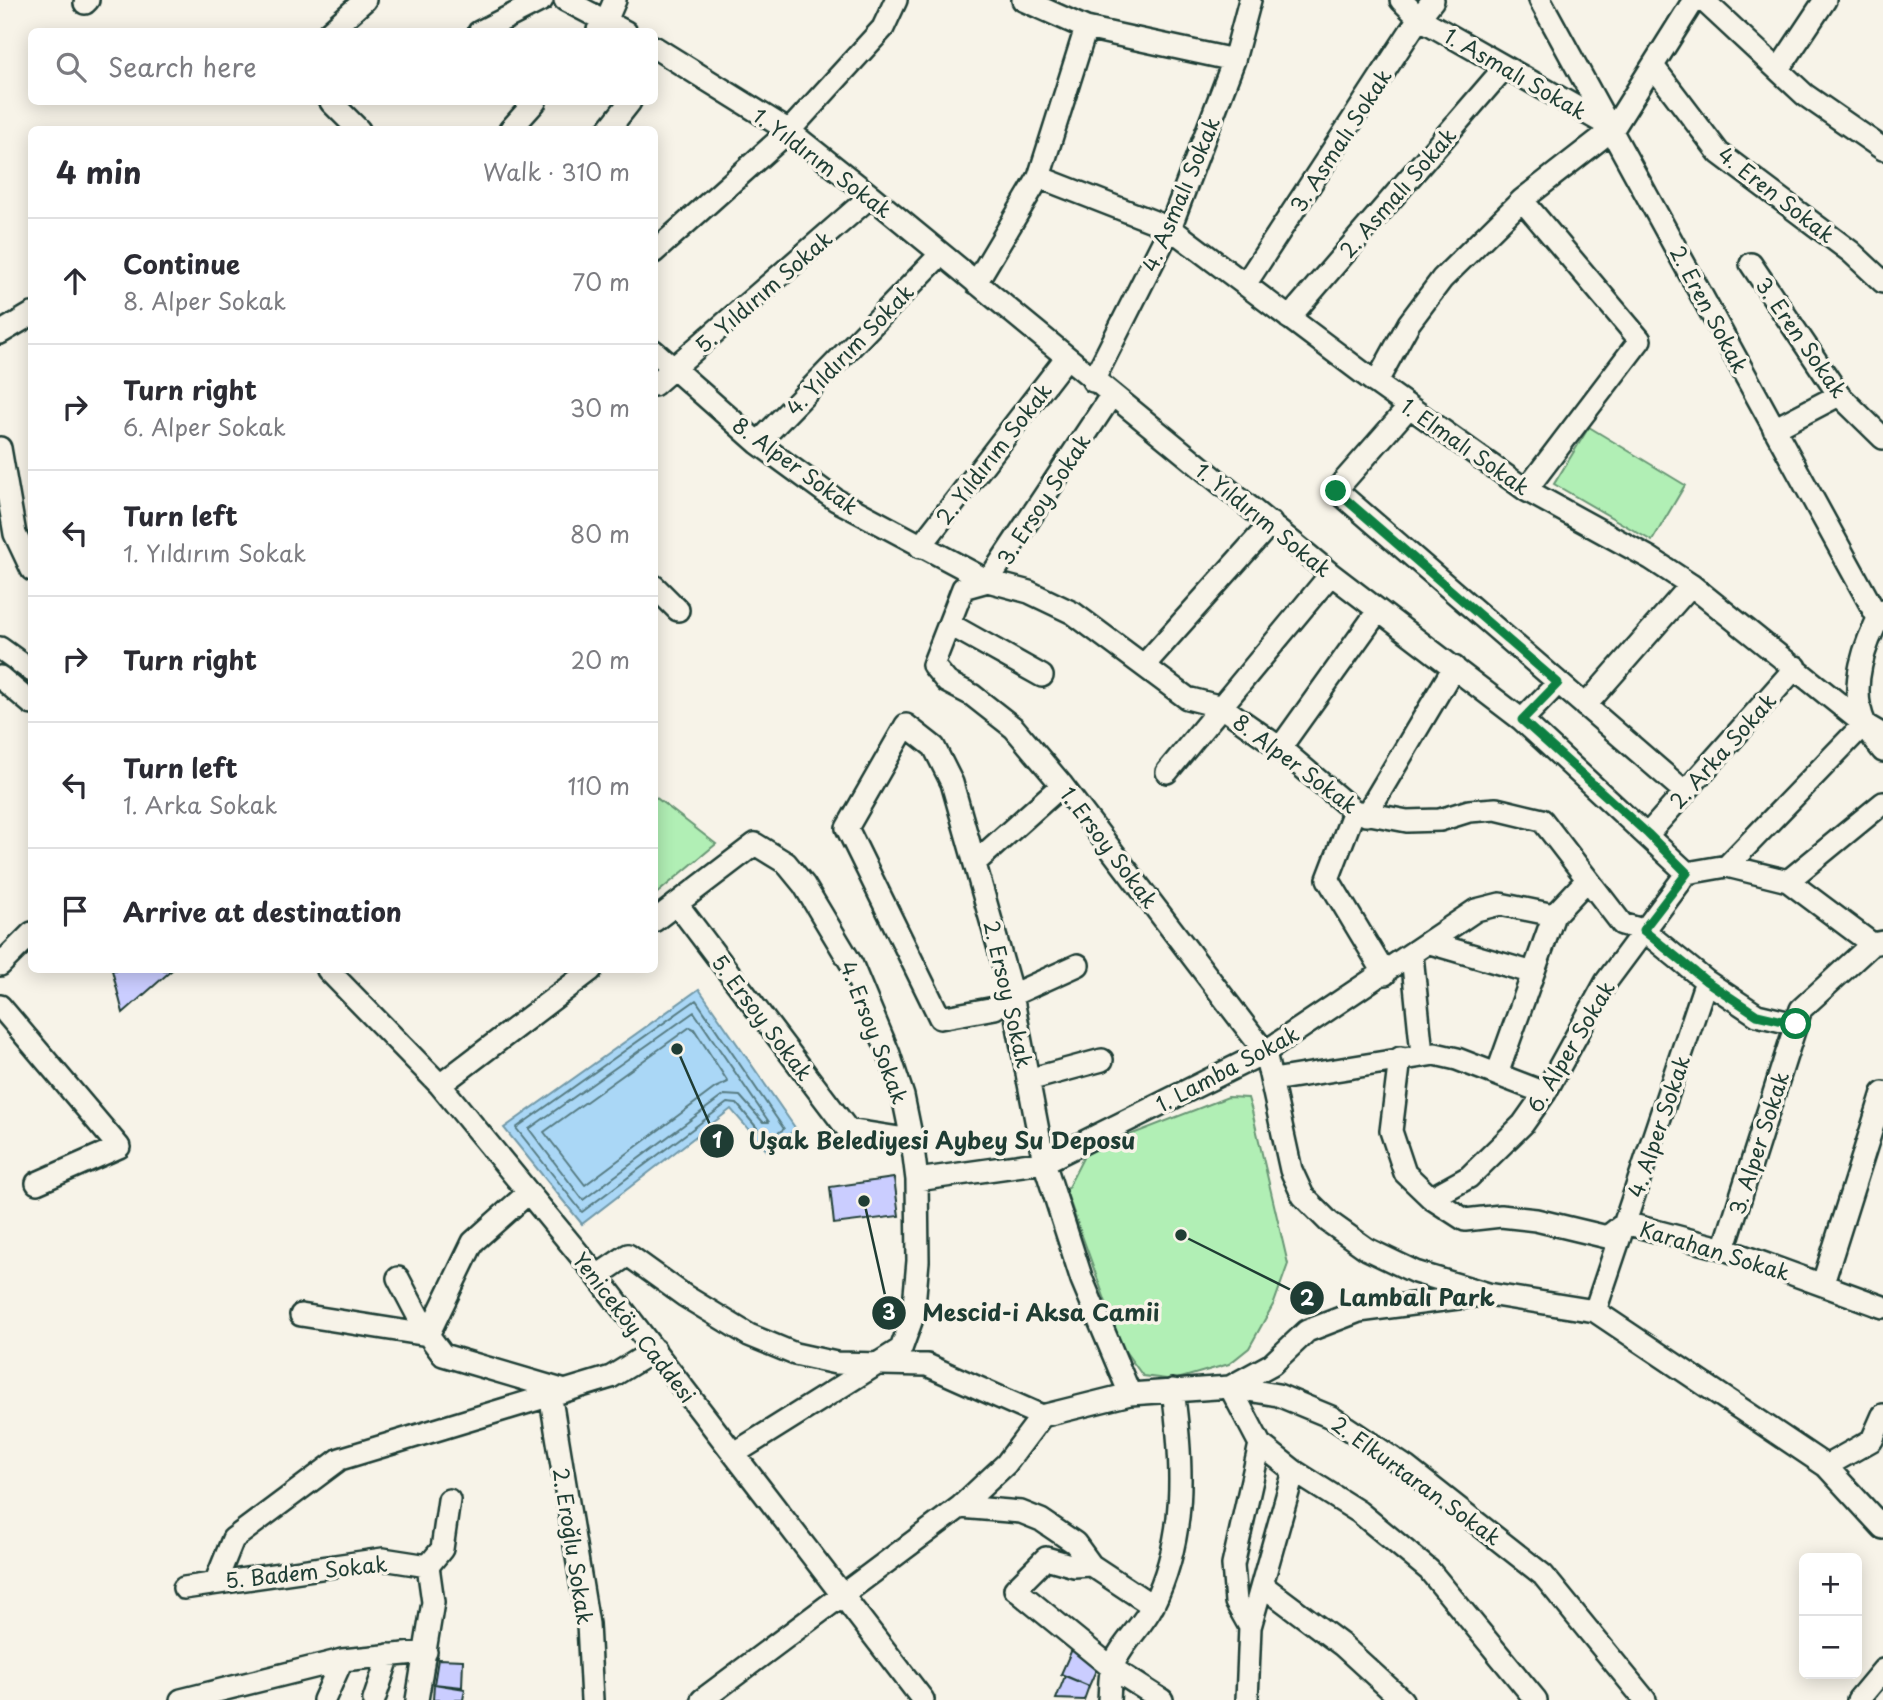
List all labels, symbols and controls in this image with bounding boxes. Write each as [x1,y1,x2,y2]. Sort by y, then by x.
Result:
street label: 1. Asmalı Sokak [1439,19,1593,127]
search box [28,28,658,105]
text: Search here [108,47,257,86]
icon: search [52,48,90,86]
street label: 3. Asmalı Sokak [1281,62,1399,218]
street label: 1. Yıldırım Sokak [747,99,899,225]
street label: 4. Asmalı Sokak [1133,111,1227,277]
street label: 2. Asmalı Sokak [1331,120,1463,264]
street label: 4. Eren Sokak [1712,138,1842,250]
text: 4 min [56,149,142,194]
text: Walk · 310 m [483,154,630,189]
street label: 5. Yıldırım Sokak [687,222,839,360]
street label: 2. Eren Sokak [1663,240,1757,378]
text: Continue [123,244,240,283]
icon: ahead [56,262,94,300]
text: 70 m [572,264,630,299]
street label: 3. Eren Sokak [1748,270,1856,404]
street label: 4. Yıldırım Sokak [778,276,920,422]
text: 8. Alper Sokak [123,283,286,318]
text: Turn right [123,370,257,409]
street label: 2. Yıldırım Sokak [927,375,1059,531]
icon: right [56,388,94,426]
text: 30 m [569,390,630,425]
street label: 1. Elmalı Sokak [1395,390,1537,502]
street label: 8. Alper Sokak [726,408,866,522]
text: 6. Alper Sokak [123,409,286,444]
street label: 3. Ersoy Sokak [988,427,1098,571]
street label: 1. Yıldırım Sokak [1189,454,1339,584]
route end [1320,475,1351,506]
text: Turn left [123,496,238,535]
icon: left [56,514,94,552]
text: 80 m [570,516,630,551]
text: 1. Yıldırım Sokak [123,535,306,570]
icon: right [56,640,94,678]
text: Turn right [123,640,257,679]
text: 20 m [571,642,630,677]
street label: 2. Arka Sokak [1661,685,1783,815]
street label: 8. Alper Sokak [1227,705,1365,821]
text: Turn left [123,748,238,787]
icon: left [56,766,94,804]
text: 110 m [568,768,630,803]
street label: 1. Ersoy Sokak [1054,779,1166,915]
text: 1. Arka Sokak [123,787,278,822]
icon: arrive [56,892,94,930]
text: Arrive at destination [123,892,402,931]
street label: 2. Ersoy Sokak [976,917,1042,1071]
street label: 5. Ersoy Sokak [705,947,821,1087]
street label: 4. Ersoy Sokak [833,956,917,1108]
street label: 6. Alper Sokak [1518,974,1622,1118]
route start [1780,1008,1811,1039]
street label: 1. Lamba Sokak [1150,1017,1304,1119]
street label: 4. Alper Sokak [1619,1050,1697,1202]
street label: 3. Alper Sokak [1720,1067,1796,1219]
callout: Uşak Belediyesi Aybey Su Deposu [700,1119,1150,1163]
text: Uşak Belediyesi Aybey Su Deposu [748,1122,1136,1157]
text: 1 [712,1123,722,1155]
street label: Karahan Sokak [1636,1212,1794,1288]
street label: Yeniceköy Caddesi [566,1245,704,1409]
callout: Lambalı Park [1290,1276,1509,1320]
text: Lambalı Park [1339,1279,1495,1314]
text: 2 [1300,1281,1315,1313]
callout: Mescid-i Aksa Camii [872,1291,1174,1335]
text: Mescid-i Aksa Camii [922,1294,1160,1329]
text: 3 [882,1295,896,1327]
street label: 2. Elkurtaran Sokak [1326,1408,1508,1552]
street label: 2. Eroğlu Sokak [546,1465,602,1627]
street label: 5. Badem Sokak [223,1547,389,1595]
map controls [1799,1553,1862,1679]
button: + [1799,1553,1862,1616]
button: − [1799,1616,1862,1679]

